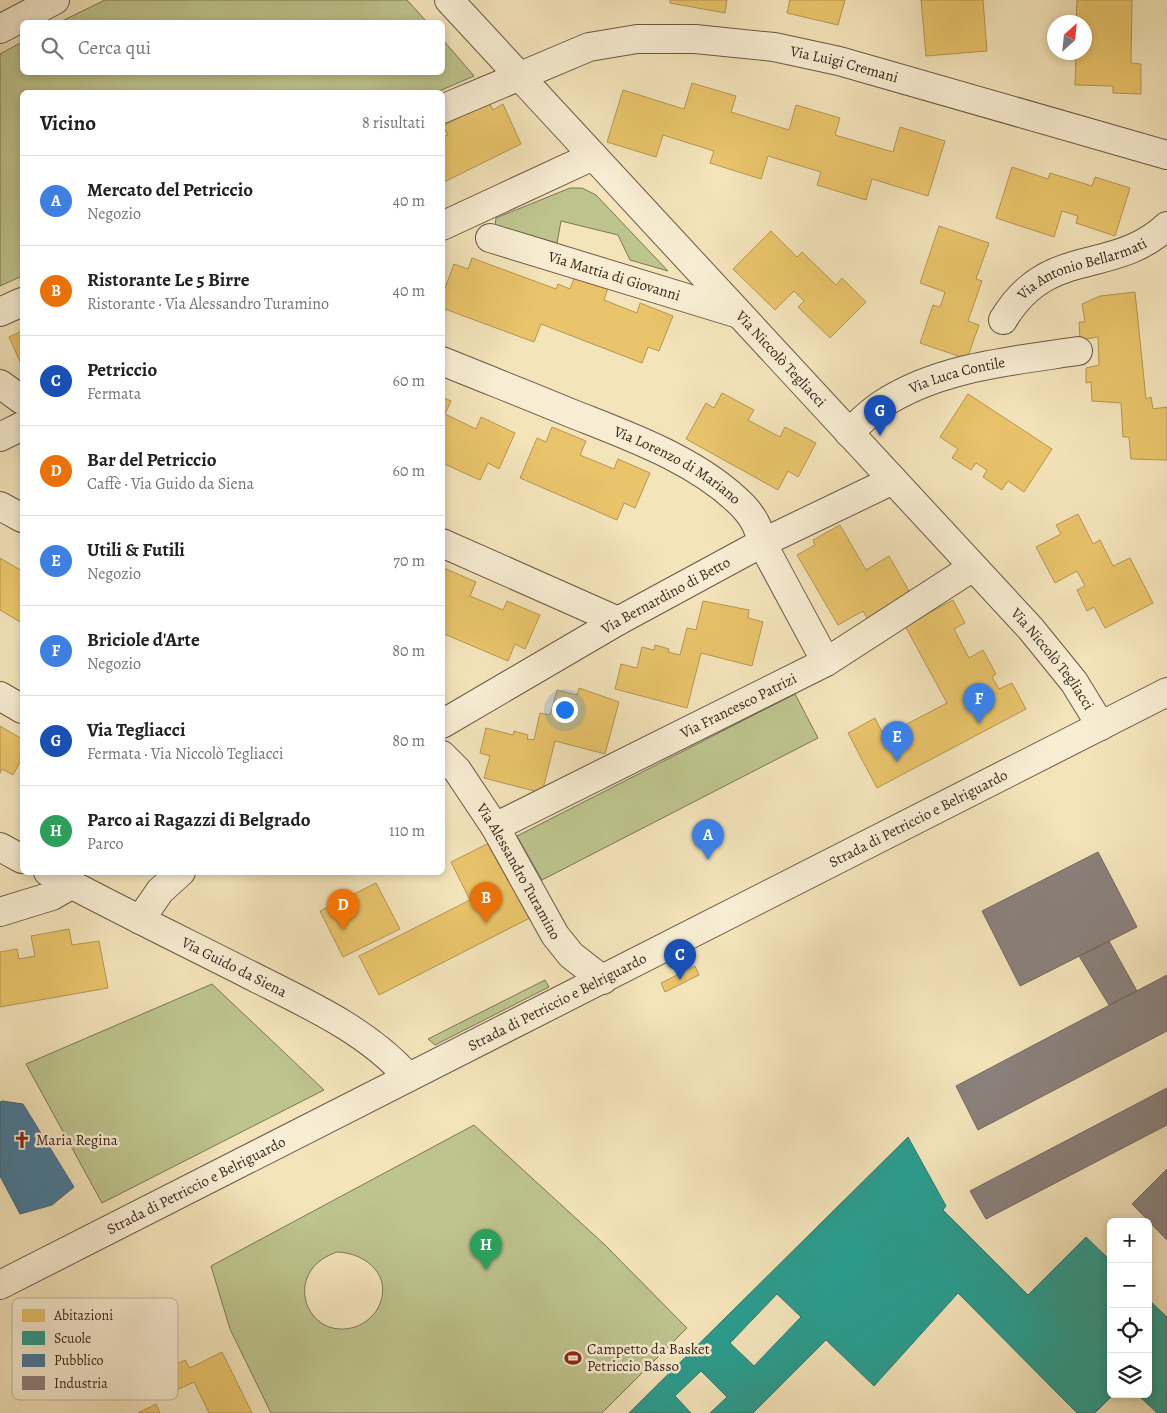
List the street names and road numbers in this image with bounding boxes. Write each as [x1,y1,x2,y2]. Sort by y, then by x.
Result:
street label: Via Luigi Cremani [787,41,901,88]
street label: Via Antonio Bellarmati [1012,233,1150,305]
street label: Via Mattia di Giovanni [545,246,683,306]
street label: Via Niccolò Tegliacci [731,306,831,411]
street label: Via Luca Contile [905,352,1007,399]
street label: Via Lorenzo di Mariano [610,421,745,509]
street label: Via Bernardino di Betto [597,552,734,639]
street label: Via Niccolò Tegliacci [1006,603,1099,714]
street label: Via Francesco Patrizi [676,668,800,744]
street label: Strada di Petriccio e Belriguardo [825,765,1011,872]
street label: Via Alessandro Turamino [471,798,566,943]
street label: Via Guido da Siena [177,932,290,1002]
street label: Strada di Petriccio e Belriguardo [464,948,650,1056]
street label: Strada di Petriccio e Belriguardo [103,1132,289,1239]

